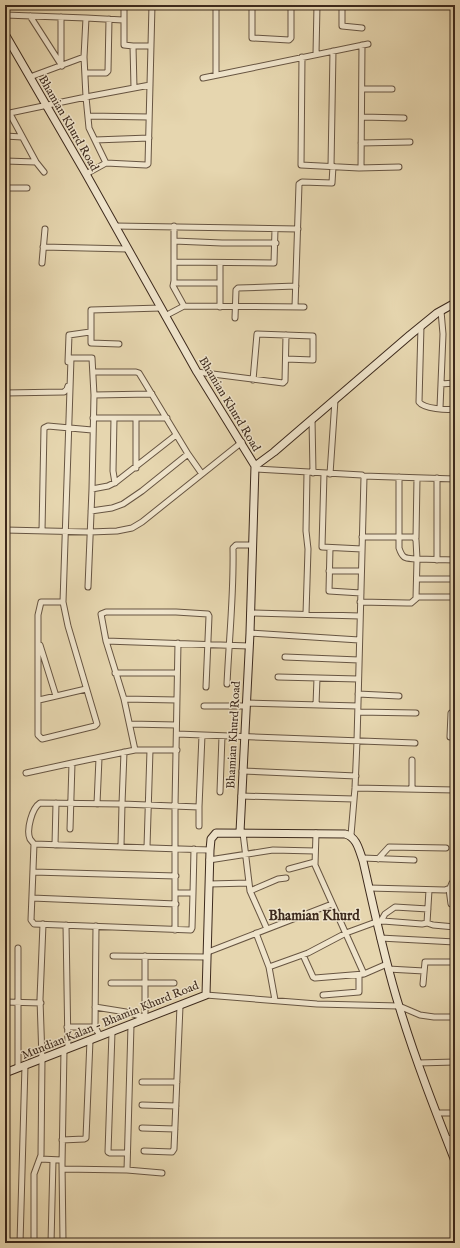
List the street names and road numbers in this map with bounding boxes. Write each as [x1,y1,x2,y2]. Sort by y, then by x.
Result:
street label: Bhamian Khurd Road [35,73,102,174]
street label: Bhamian Khurd Road [195,354,264,455]
street label: Bhamian Khurd Road [223,680,244,789]
street label: Mundian Kalan - Bhamin Khurd Road [19,978,202,1063]

